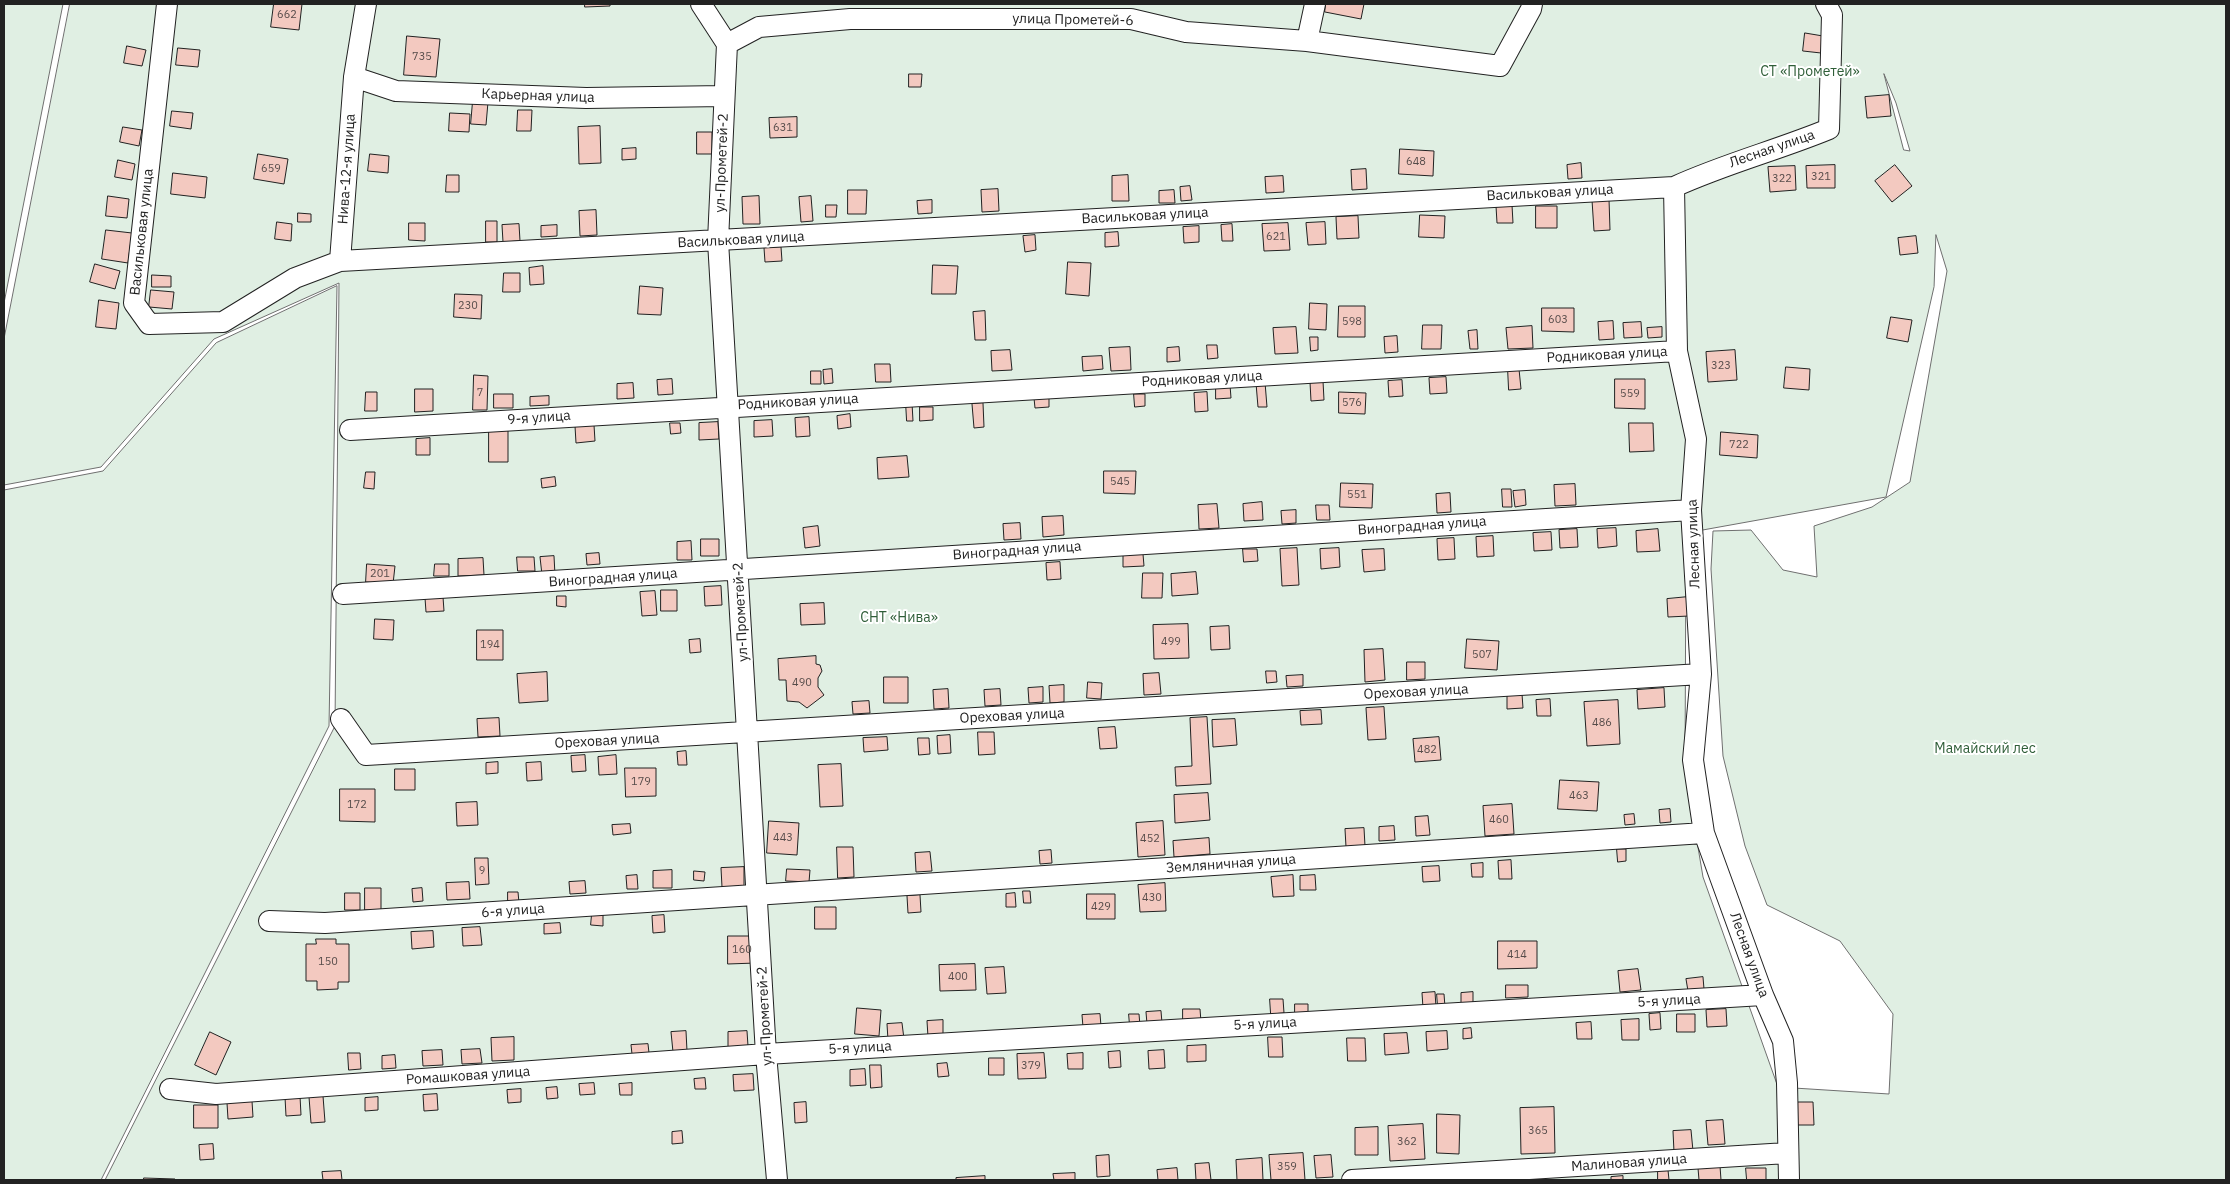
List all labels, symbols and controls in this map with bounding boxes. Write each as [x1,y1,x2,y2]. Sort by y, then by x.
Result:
house number: 662 [277,8,297,22]
street label: улица Прометей-6 [1012,11,1134,29]
house number: 735 [412,50,432,64]
park label: СТ «Прометей» [1760,64,1860,80]
street label: Карьерная улица [481,86,595,106]
street label: Нива-12-я улица [335,113,359,225]
street label: ул-Прометей-2 [712,113,732,213]
house number: 631 [773,121,793,135]
street label: Лесная улица [1727,126,1817,172]
house number: 648 [1406,155,1426,169]
house number: 659 [261,162,281,176]
street label: Васильковая улица [127,168,157,296]
house number: 321 [1811,170,1831,184]
house number: 322 [1772,172,1792,186]
street label: Васильковая улица [1486,181,1614,205]
street label: Васильковая улица [1081,204,1209,228]
street label: Васильковая улица [677,228,805,252]
house number: 621 [1266,230,1286,244]
house number: 230 [458,299,478,313]
house number: 603 [1548,313,1568,327]
house number: 598 [1342,315,1362,329]
street label: Родниковая улица [1546,343,1668,367]
house number: 323 [1711,359,1731,373]
street label: Родниковая улица [1141,367,1263,391]
house number: 7 [477,386,483,400]
house number: 559 [1620,387,1640,401]
street label: Родниковая улица [737,390,859,414]
house number: 576 [1342,396,1362,410]
street label: 9-я улица [507,407,571,429]
house number: 722 [1729,438,1749,452]
house number: 545 [1110,475,1130,489]
house number: 551 [1347,488,1367,502]
street label: Лесная улица [1684,499,1704,589]
street label: Виноградная улица [1357,513,1487,539]
street label: Виноградная улица [952,538,1082,564]
street label: ул-Прометей-2 [730,562,752,662]
street label: Виноградная улица [548,565,678,591]
house number: 201 [370,567,390,581]
park label: СНТ «Нива» [860,610,938,626]
house number: 499 [1161,635,1181,649]
house number: 194 [480,638,500,652]
house number: 507 [1472,648,1492,662]
house number: 490 [792,676,812,690]
street label: Ореховая улица [1363,681,1469,703]
street label: Ореховая улица [959,705,1065,727]
house number: 486 [1592,716,1612,730]
street label: Ореховая улица [554,730,660,752]
park label: Мамайский лес [1934,741,2036,757]
house number: 482 [1417,743,1437,757]
house number: 179 [631,775,651,789]
house number: 463 [1569,789,1589,803]
house number: 172 [347,798,367,812]
house number: 460 [1489,813,1509,827]
house number: 443 [773,831,793,845]
house number: 452 [1140,832,1160,846]
street label: Земляничная улица [1165,851,1297,877]
house number: 9 [479,864,485,878]
house number: 430 [1142,891,1162,905]
street label: 6-я улица [481,900,545,922]
house number: 429 [1091,900,1111,914]
street label: Лесная улица [1726,910,1772,1000]
house number: 160 [732,943,752,957]
house number: 414 [1507,948,1527,962]
house number: 150 [318,955,338,969]
street label: ул-Прометей-2 [754,966,776,1066]
house number: 400 [948,970,968,984]
street label: 5-я улица [1637,991,1701,1011]
street label: 5-я улица [1233,1014,1297,1034]
street label: 5-я улица [828,1038,892,1058]
house number: 379 [1021,1059,1041,1073]
street label: Ромашковая улица [405,1063,531,1089]
house number: 365 [1528,1124,1548,1138]
house number: 362 [1397,1135,1417,1149]
street label: Малиновая улица [1571,1151,1687,1175]
house number: 359 [1277,1160,1297,1174]

